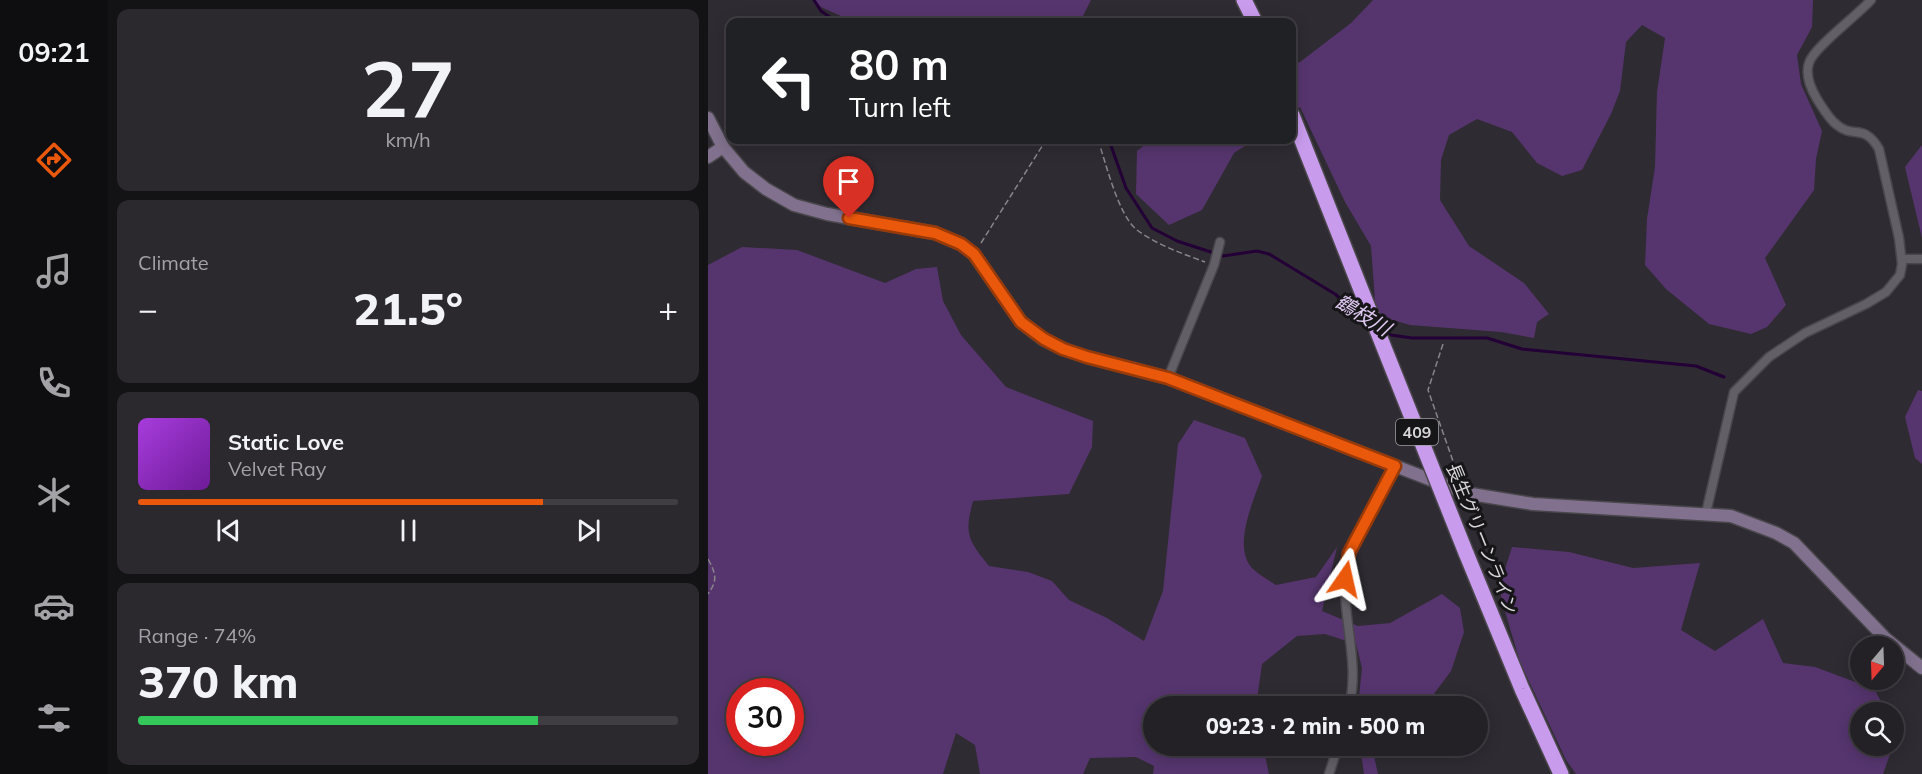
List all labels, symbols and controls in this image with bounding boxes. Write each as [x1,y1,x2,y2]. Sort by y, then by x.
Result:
text: 09:21 [18,35,90,69]
text: 80 m [849,38,949,91]
text: 27 [361,39,455,137]
icon: left [750,42,828,120]
text: Turn left [849,90,951,124]
text: km/h [385,127,431,152]
icon: directions [33,139,75,181]
pin [823,156,874,218]
icon: arrive [832,165,865,198]
icon: music [33,250,75,292]
text: Climate [138,250,209,275]
text: 21.5° [353,280,463,336]
text: − [138,288,158,329]
text: + [658,288,678,329]
water label: 鶴枝川 [1331,288,1397,342]
icon: phone [33,362,75,404]
road number: 409 [1396,419,1438,445]
text: Static Love [228,428,344,456]
text: Velvet Ray [228,456,326,481]
street label: 長生グリーンライン [1442,460,1523,618]
icon: climate [33,474,75,516]
icon: previous [212,514,245,547]
icon: pause [392,514,425,547]
icon: next [572,514,605,547]
position arrow [1313,547,1377,611]
icon: car [33,585,75,627]
text: Range · 74% [138,623,256,648]
north arrow [1850,636,1904,690]
map controls [1850,636,1904,756]
text: 370 km [138,653,299,709]
speed limit sign: 30 [726,678,804,756]
icon: filters [33,697,75,739]
button: search [1850,702,1904,756]
text: 09:23 · 2 min · 500 m [1206,712,1425,740]

